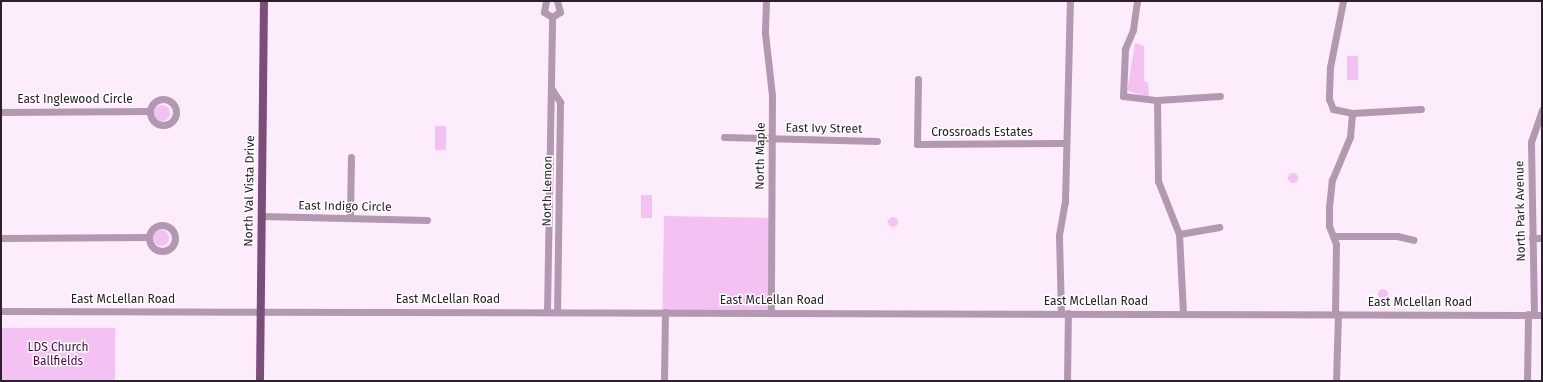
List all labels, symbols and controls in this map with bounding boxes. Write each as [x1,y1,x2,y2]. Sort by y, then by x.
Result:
street label: East Inglewood Circle [17,93,133,107]
street label: East Ivy Street [785,121,863,137]
street label: North Maple [753,122,769,190]
street label: Crossroads Estates [931,126,1033,140]
street label: North Val Vista Drive [242,135,258,247]
street label: North Lemon [540,155,556,227]
street label: North Park Avenue [1513,160,1529,262]
street label: East Indigo Circle [298,199,392,215]
street label: East McLellan Road [71,293,175,307]
street label: East McLellan Road [396,293,500,307]
street label: East McLellan Road [720,294,824,308]
street label: East McLellan Road [1044,295,1148,309]
street label: East McLellan Road [1368,296,1472,310]
park label: LDS Church Ballfields [27,341,89,369]

